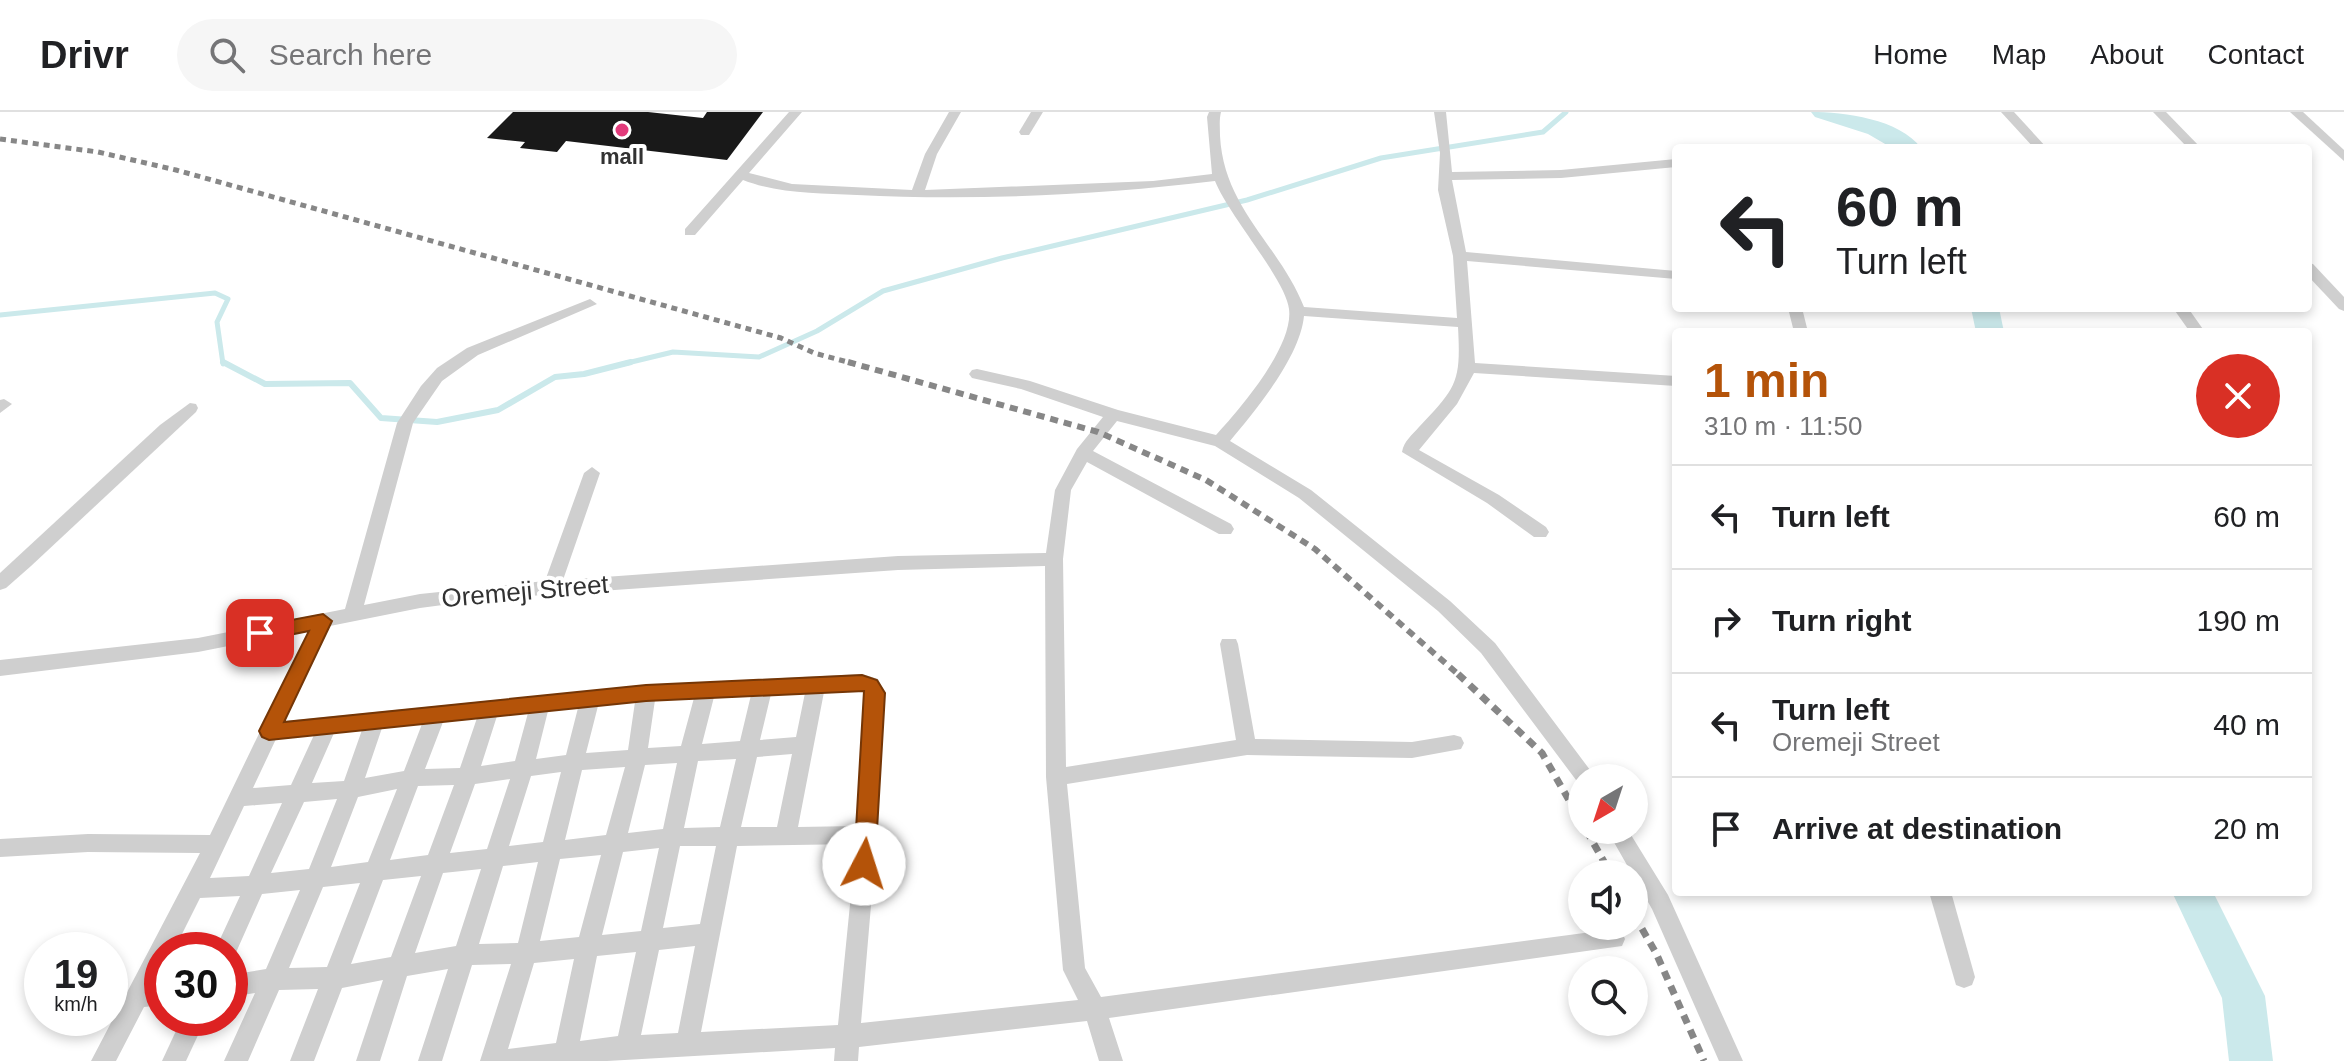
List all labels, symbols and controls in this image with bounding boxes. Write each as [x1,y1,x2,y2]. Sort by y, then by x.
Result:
search box [177,19,737,91]
icon: search [205,33,249,77]
text: Drivr [40,34,129,76]
text: Search here [269,38,432,71]
text: Home [1873,39,1948,70]
text: Map [1992,39,2046,70]
text: About [2090,39,2164,70]
text: Contact [2208,39,2304,70]
marker: mall [613,121,631,139]
place label: mall [600,144,644,169]
text: 60 m [1836,175,1964,238]
icon: left [1704,176,1808,280]
text: Turn left [1836,241,1967,282]
text: 1 min [1704,354,1829,407]
button: close [2196,354,2280,438]
text: 310 m · 11:50 [1704,411,1863,441]
icon: left [1704,495,1748,539]
text: Turn left [1772,500,1890,533]
text: 60 m [2213,500,2280,533]
street label: Oremeji Street [440,569,611,613]
pin [226,599,294,667]
icon: right [1704,599,1748,643]
text: Turn right [1772,604,1911,637]
text: 190 m [2197,604,2280,637]
icon: arrive [238,611,282,655]
text: Turn left [1772,693,1890,726]
icon: left [1704,703,1748,747]
text: 40 m [2213,708,2280,741]
text: Oremeji Street [1772,727,1940,757]
north arrow [1568,764,1648,844]
map controls [1568,764,1648,1036]
icon: arrive [1704,807,1748,851]
text: Arrive at destination [1772,812,2062,845]
text: 20 m [2213,812,2280,845]
position arrow [822,822,906,906]
button: sound [1568,860,1648,940]
speed limit sign: 30 [144,932,248,1036]
text: 19 [54,952,98,996]
button: search [1568,956,1648,1036]
text: km/h [54,993,98,1015]

